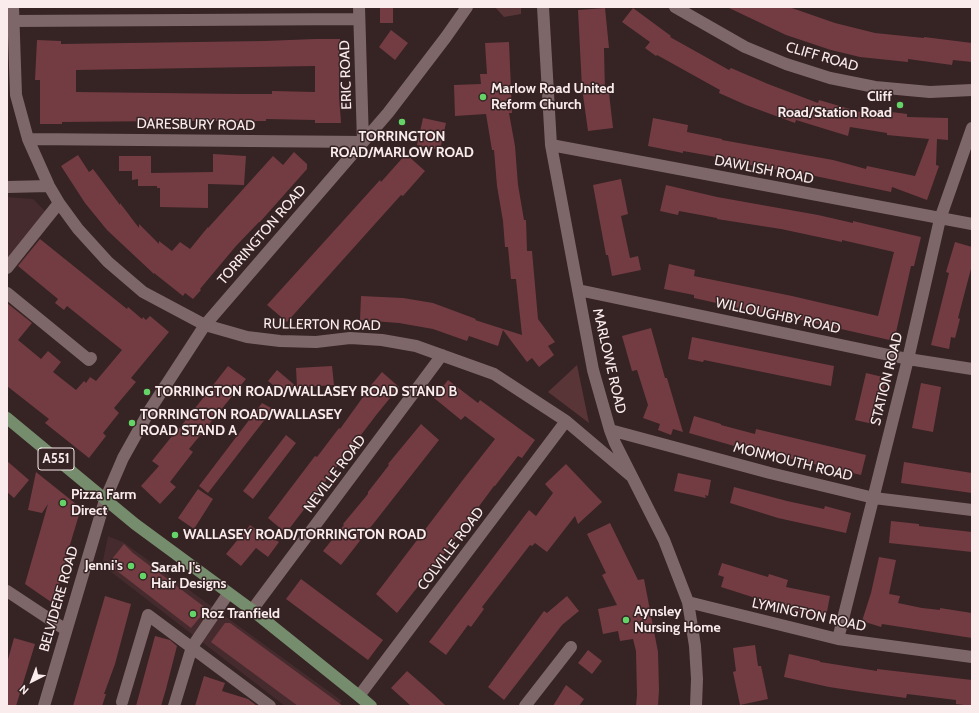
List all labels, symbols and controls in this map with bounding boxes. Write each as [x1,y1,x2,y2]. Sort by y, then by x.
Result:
street label: CLIFF ROAD [784,39,860,75]
street label: ERIC ROAD [336,40,356,110]
place label: Marlow Road United Reform Church [491,81,615,114]
place label: Cliff Road/Station Road [777,89,892,122]
marker: Marlow Road United Reform Church [478,92,488,102]
marker: Cliff Road/Station Road [895,100,905,110]
street label: DARESBURY ROAD [136,116,256,134]
marker: TORRINGTON ROAD/MARLOW ROAD [397,117,407,127]
place label: TORRINGTON ROAD/MARLOW ROAD [330,129,474,162]
street label: DAWLISH ROAD [713,152,815,188]
street label: TORRINGTON ROAD [214,182,310,288]
street label: WILLOUGHBY ROAD [714,295,842,337]
street label: MARLOWE ROAD [589,307,629,415]
street label: RULLERTON ROAD [263,316,381,334]
street label: STATION ROAD [867,331,907,427]
place label: TORRINGTON ROAD/WALLASEY ROAD STAND B [155,384,457,400]
marker: TORRINGTON ROAD/WALLASEY ROAD STAND B [142,387,152,397]
place label: TORRINGTON ROAD/WALLASEY ROAD STAND A [140,407,342,440]
marker: TORRINGTON ROAD/WALLASEY ROAD STAND A [127,418,137,428]
street label: NEVILLE ROAD [300,432,370,516]
street label: MONMOUTH ROAD [732,439,854,485]
road number: A551 [38,448,74,470]
place label: Pizza Farm Direct [71,487,137,520]
marker: Pizza Farm Direct [58,498,68,508]
street label: COLVILLE ROAD [414,504,488,594]
place label: WALLASEY ROAD/TORRINGTON ROAD [183,527,426,543]
marker: WALLASEY ROAD/TORRINGTON ROAD [170,530,180,540]
street label: BELVIDERE ROAD [36,544,82,654]
place label: Jenni's [85,558,123,574]
place label: Sarah J's Hair Designs [151,560,226,592]
marker: Jenni's [126,561,136,571]
marker: Sarah J's Hair Designs [138,571,148,581]
street label: LYMINGTON ROAD [750,595,868,635]
place label: Aynsley Nursing Home [634,604,721,636]
place label: Roz Tranfield [201,606,280,622]
marker: Roz Tranfield [188,609,198,619]
marker: Aynsley Nursing Home [621,615,631,625]
north arrow [12,661,52,701]
text: N [16,682,32,698]

